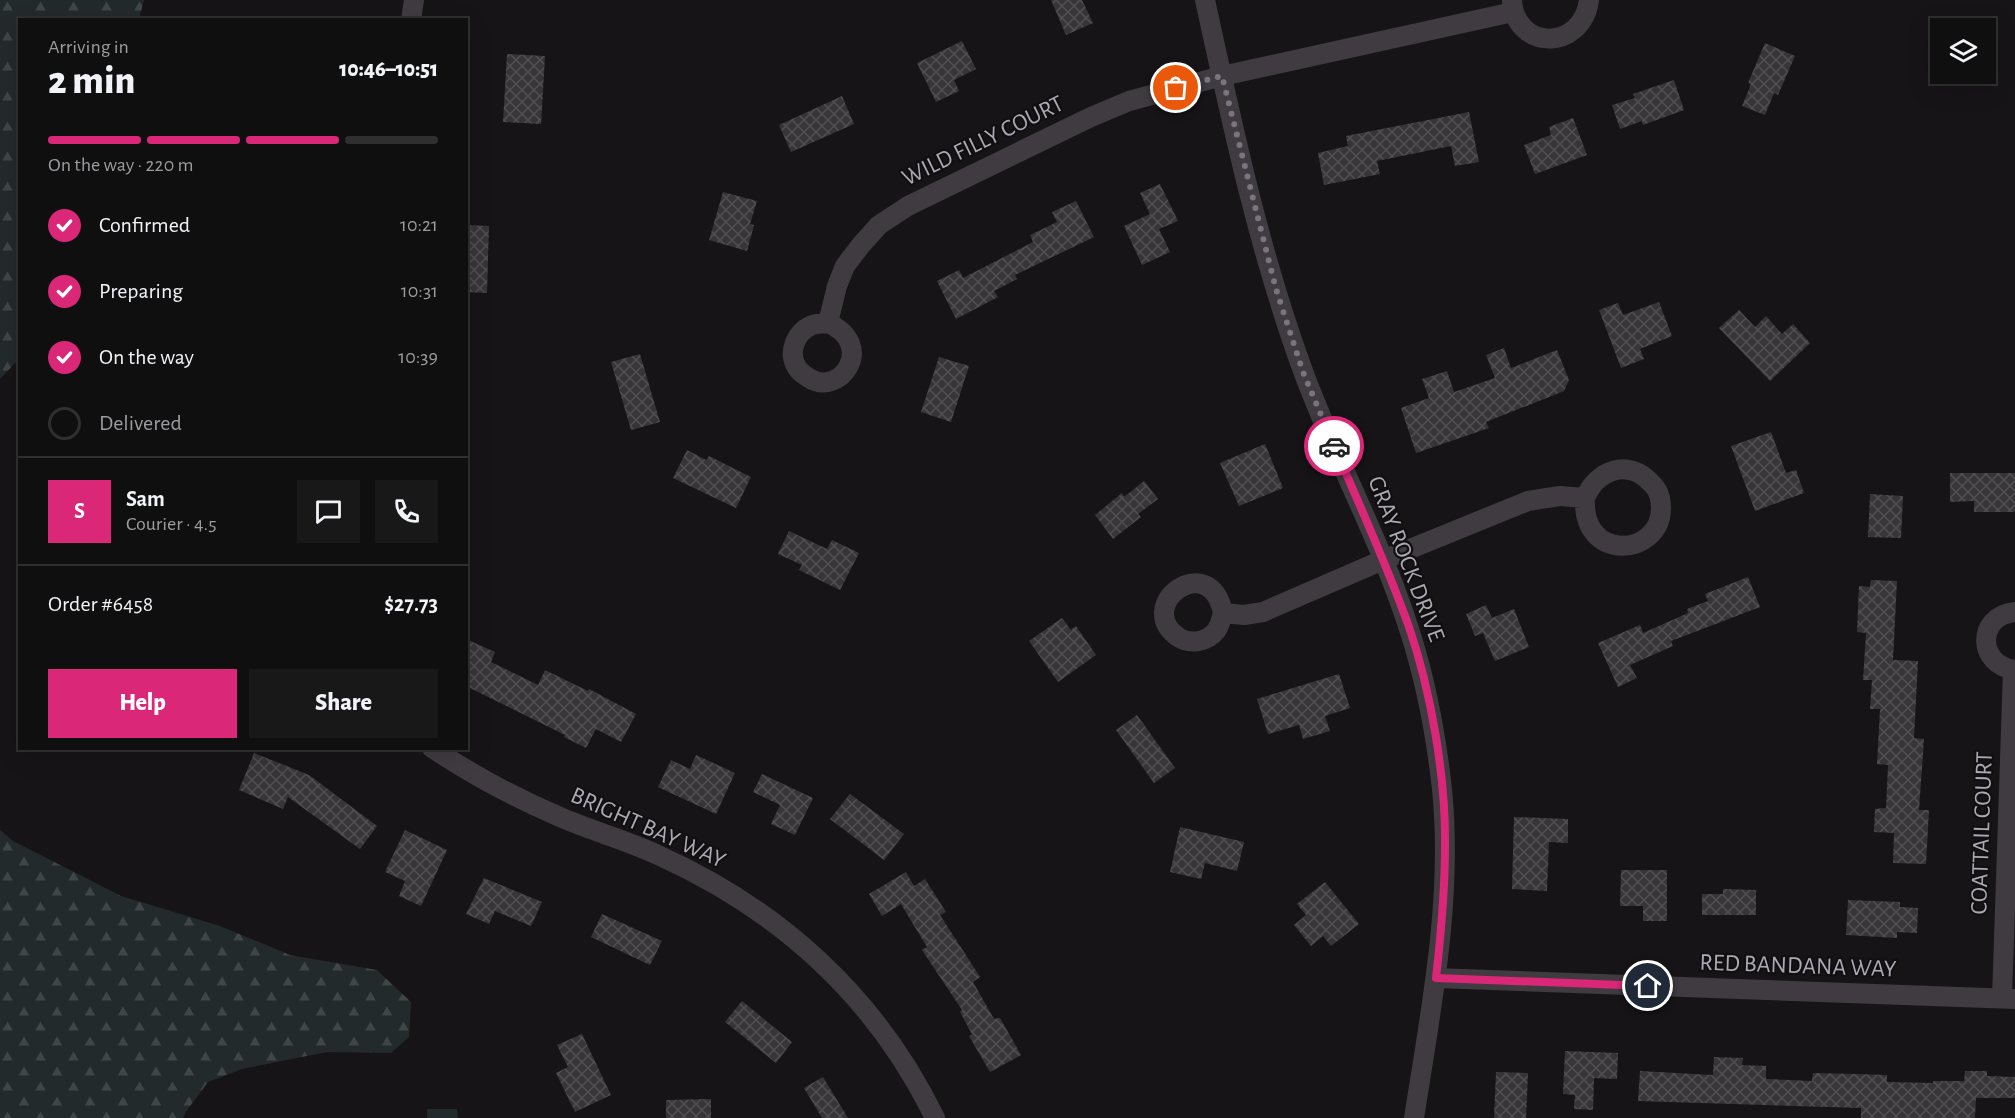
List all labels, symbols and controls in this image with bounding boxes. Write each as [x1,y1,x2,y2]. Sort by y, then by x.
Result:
map controls [1930,18,1996,84]
button: layers [1930,18,1996,84]
text: Arriving in [48,37,129,57]
text: 10:46–10:51 [339,58,438,80]
text: 2 min [48,62,135,101]
pin [1150,62,1201,113]
icon: bag [1159,71,1192,104]
street label: WILD FILLY COURT [898,91,1068,190]
text: On the way · 220 m [48,155,194,175]
icon: check [48,209,81,242]
text: Confirmed [99,214,190,236]
text: 10:21 [400,215,438,235]
icon: check [48,275,81,308]
text: Preparing [99,280,183,302]
text: 10:31 [401,281,438,301]
icon: check [48,341,81,374]
text: On the way [99,346,194,368]
text: 10:39 [398,347,438,367]
text: Delivered [99,412,182,434]
courier [1304,416,1364,476]
icon: car [1318,430,1351,463]
street label: GRAY ROCK DRIVE [1363,473,1449,645]
button: chat [297,480,360,543]
button: phone [375,480,438,543]
text: Sam [126,488,165,510]
text: S [74,500,85,522]
text: Courier · 4.5 [126,514,217,534]
text: Order #6458 [48,593,153,615]
text: $27.73 [384,593,438,615]
button: Help [48,669,237,738]
button: Share [249,669,438,738]
street label: COATTAIL COURT [1967,751,1997,915]
street label: BRIGHT BAY WAY [567,783,729,873]
street label: RED BANDANA WAY [1699,951,1897,981]
pin [1622,960,1673,1011]
icon: home [1631,969,1664,1002]

